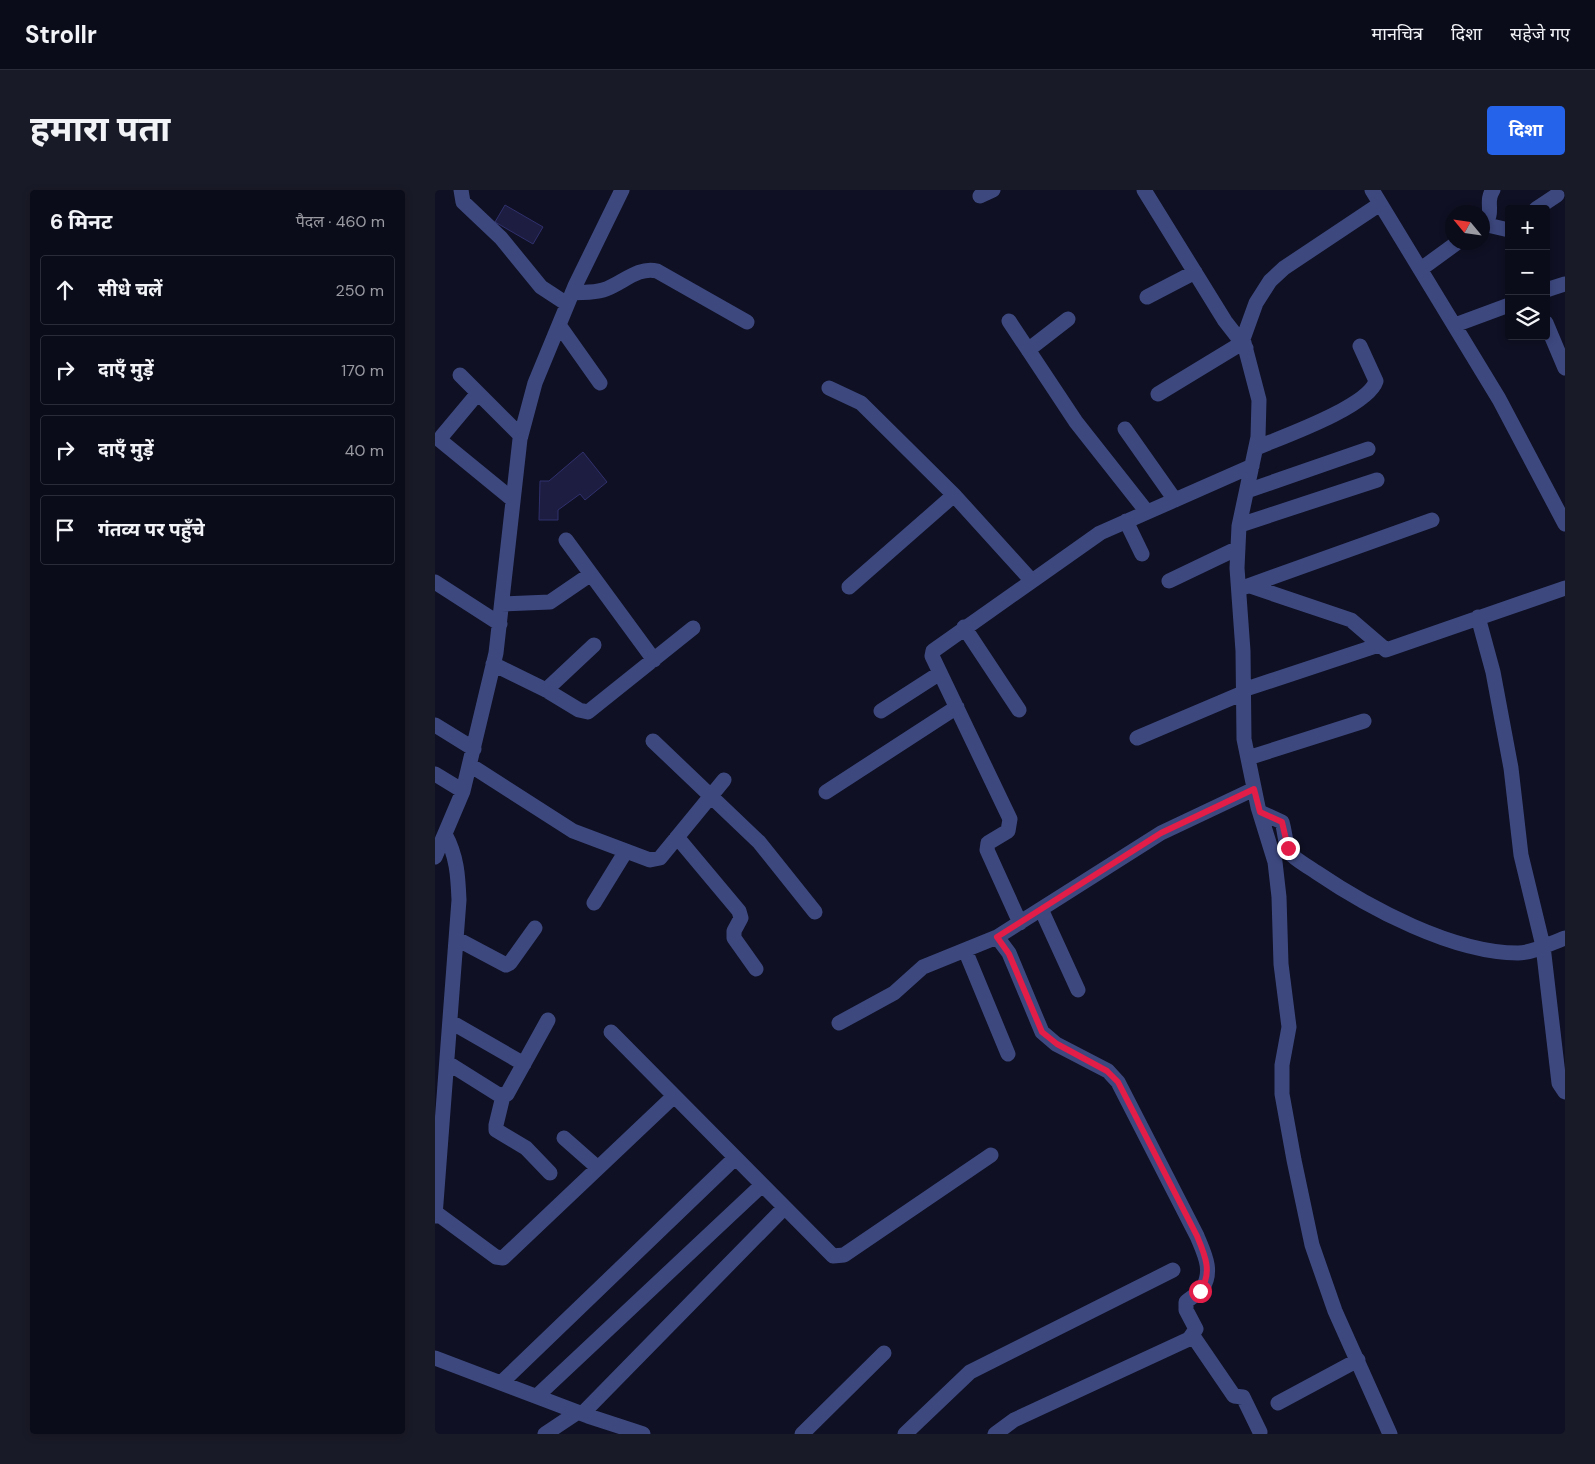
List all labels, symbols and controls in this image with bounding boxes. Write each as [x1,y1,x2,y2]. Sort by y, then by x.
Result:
text: Strollr [25,19,97,50]
text: मानचित्र [1371,22,1423,46]
text: दिशा [1451,22,1482,46]
text: सहेजे गए [1510,22,1570,46]
text: हमारा पता [30,106,170,152]
button: दिशा [1487,106,1565,155]
north arrow [1445,205,1490,250]
map controls [1505,205,1550,340]
button: + [1505,205,1550,250]
text: 6 मिनट [50,208,112,236]
text: पैदल · 460 m [296,211,385,232]
button: − [1505,250,1550,295]
icon: ahead [51,276,79,304]
text: सीधे चलें [98,277,162,302]
text: 250 m [336,280,384,301]
button: layers [1505,295,1550,340]
icon: right [51,356,79,384]
text: दाएँ मुड़ें [98,357,153,382]
text: 170 m [341,360,384,381]
icon: right [51,436,79,464]
text: दाएँ मुड़ें [98,437,153,462]
text: 40 m [345,440,384,461]
icon: arrive [51,516,79,544]
text: गंतव्य पर पहुँचे [98,517,205,542]
route end [1277,837,1300,860]
route start [1189,1280,1212,1303]

